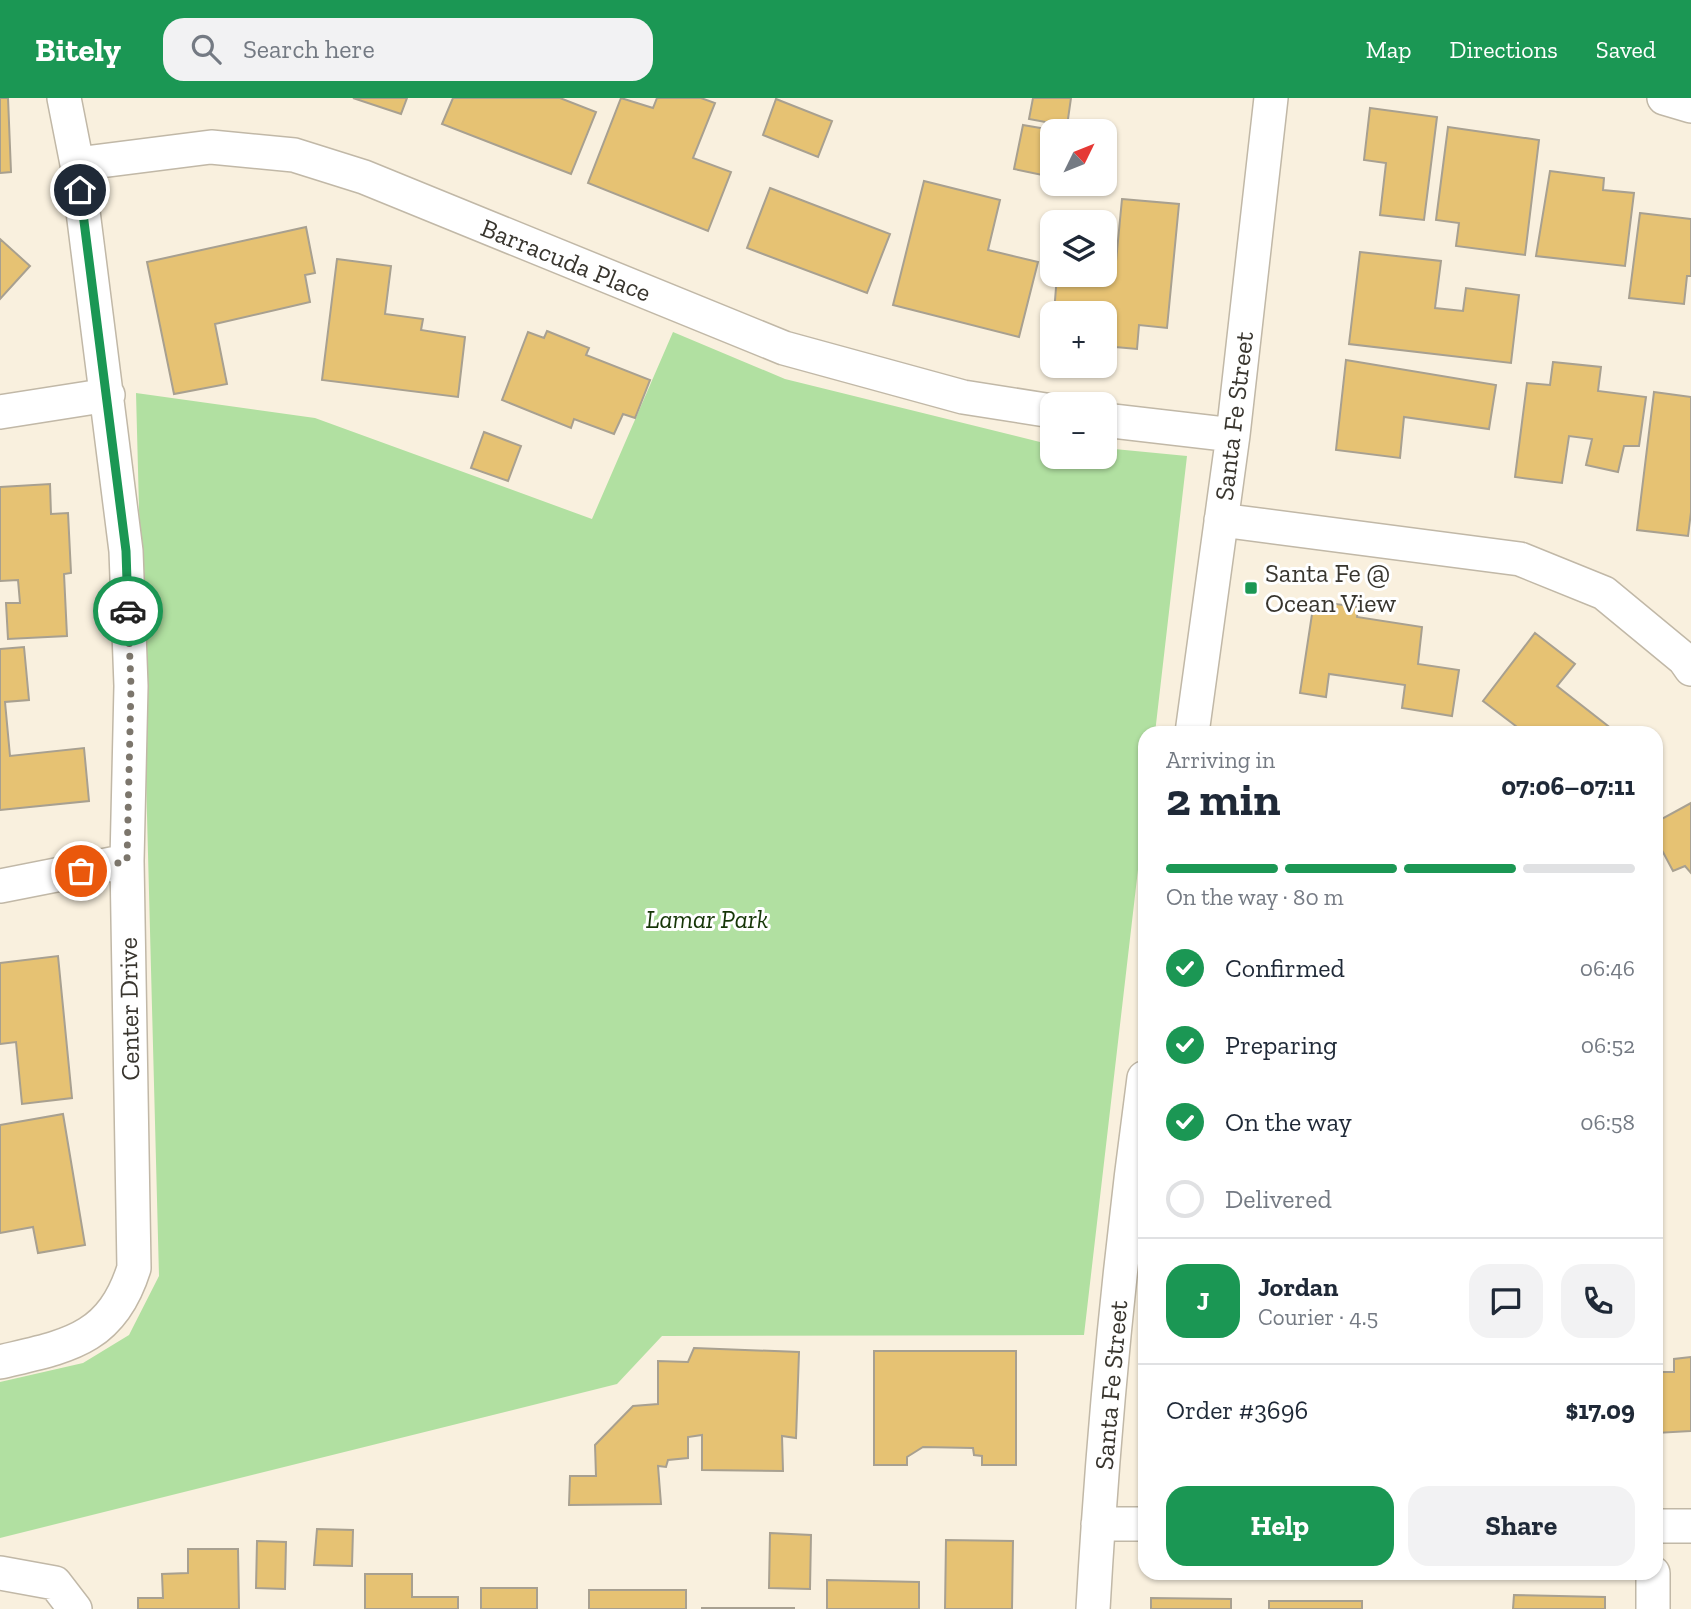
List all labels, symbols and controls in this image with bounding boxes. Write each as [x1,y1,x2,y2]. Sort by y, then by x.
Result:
search box [163,18,653,81]
text: Bitely [35,30,121,69]
icon: search [187,30,225,68]
text: Search here [243,33,375,65]
text: Map [1366,35,1412,64]
text: Directions [1450,35,1558,64]
text: Saved [1596,35,1656,64]
north arrow [1040,119,1116,196]
map controls [1040,119,1117,469]
pin [50,160,110,220]
icon: home [61,171,99,209]
button: layers [1040,210,1117,287]
street label: Barracuda Place [476,211,656,309]
button: + [1040,301,1117,378]
street label: Santa Fe Street [1208,329,1260,502]
button: − [1040,392,1117,469]
place label: Santa Fe @ Ocean View [1265,557,1396,619]
courier [93,576,163,646]
marker: Santa Fe @ Ocean View [1243,580,1259,596]
icon: car [109,592,147,630]
text: Arriving in [1166,746,1275,774]
text: 07:06–07:11 [1501,770,1635,802]
text: 2 min [1166,772,1281,827]
pin [51,841,111,901]
icon: bag [62,852,100,890]
text: On the way · 80 m [1166,883,1344,911]
park label: Lamar Park [646,903,768,935]
street label: Center Drive [112,937,146,1081]
icon: check [1166,949,1204,987]
text: Confirmed [1225,952,1345,984]
text: 06:46 [1580,954,1635,982]
icon: check [1166,1026,1204,1064]
text: Preparing [1225,1029,1337,1061]
text: 06:52 [1581,1031,1635,1059]
icon: check [1166,1103,1204,1141]
text: On the way [1225,1106,1352,1138]
text: 06:58 [1580,1108,1635,1136]
text: Delivered [1225,1183,1332,1215]
button: chat [1469,1264,1543,1338]
button: phone [1561,1264,1635,1338]
text: Jordan [1258,1271,1338,1303]
text: J [1197,1285,1209,1317]
street label: Santa Fe Street [1088,1299,1134,1471]
text: Courier · 4.5 [1258,1303,1378,1331]
text: Order #3696 [1166,1394,1308,1426]
text: $17.09 [1566,1394,1635,1426]
button: Help [1166,1486,1394,1566]
button: Share [1408,1486,1635,1566]

